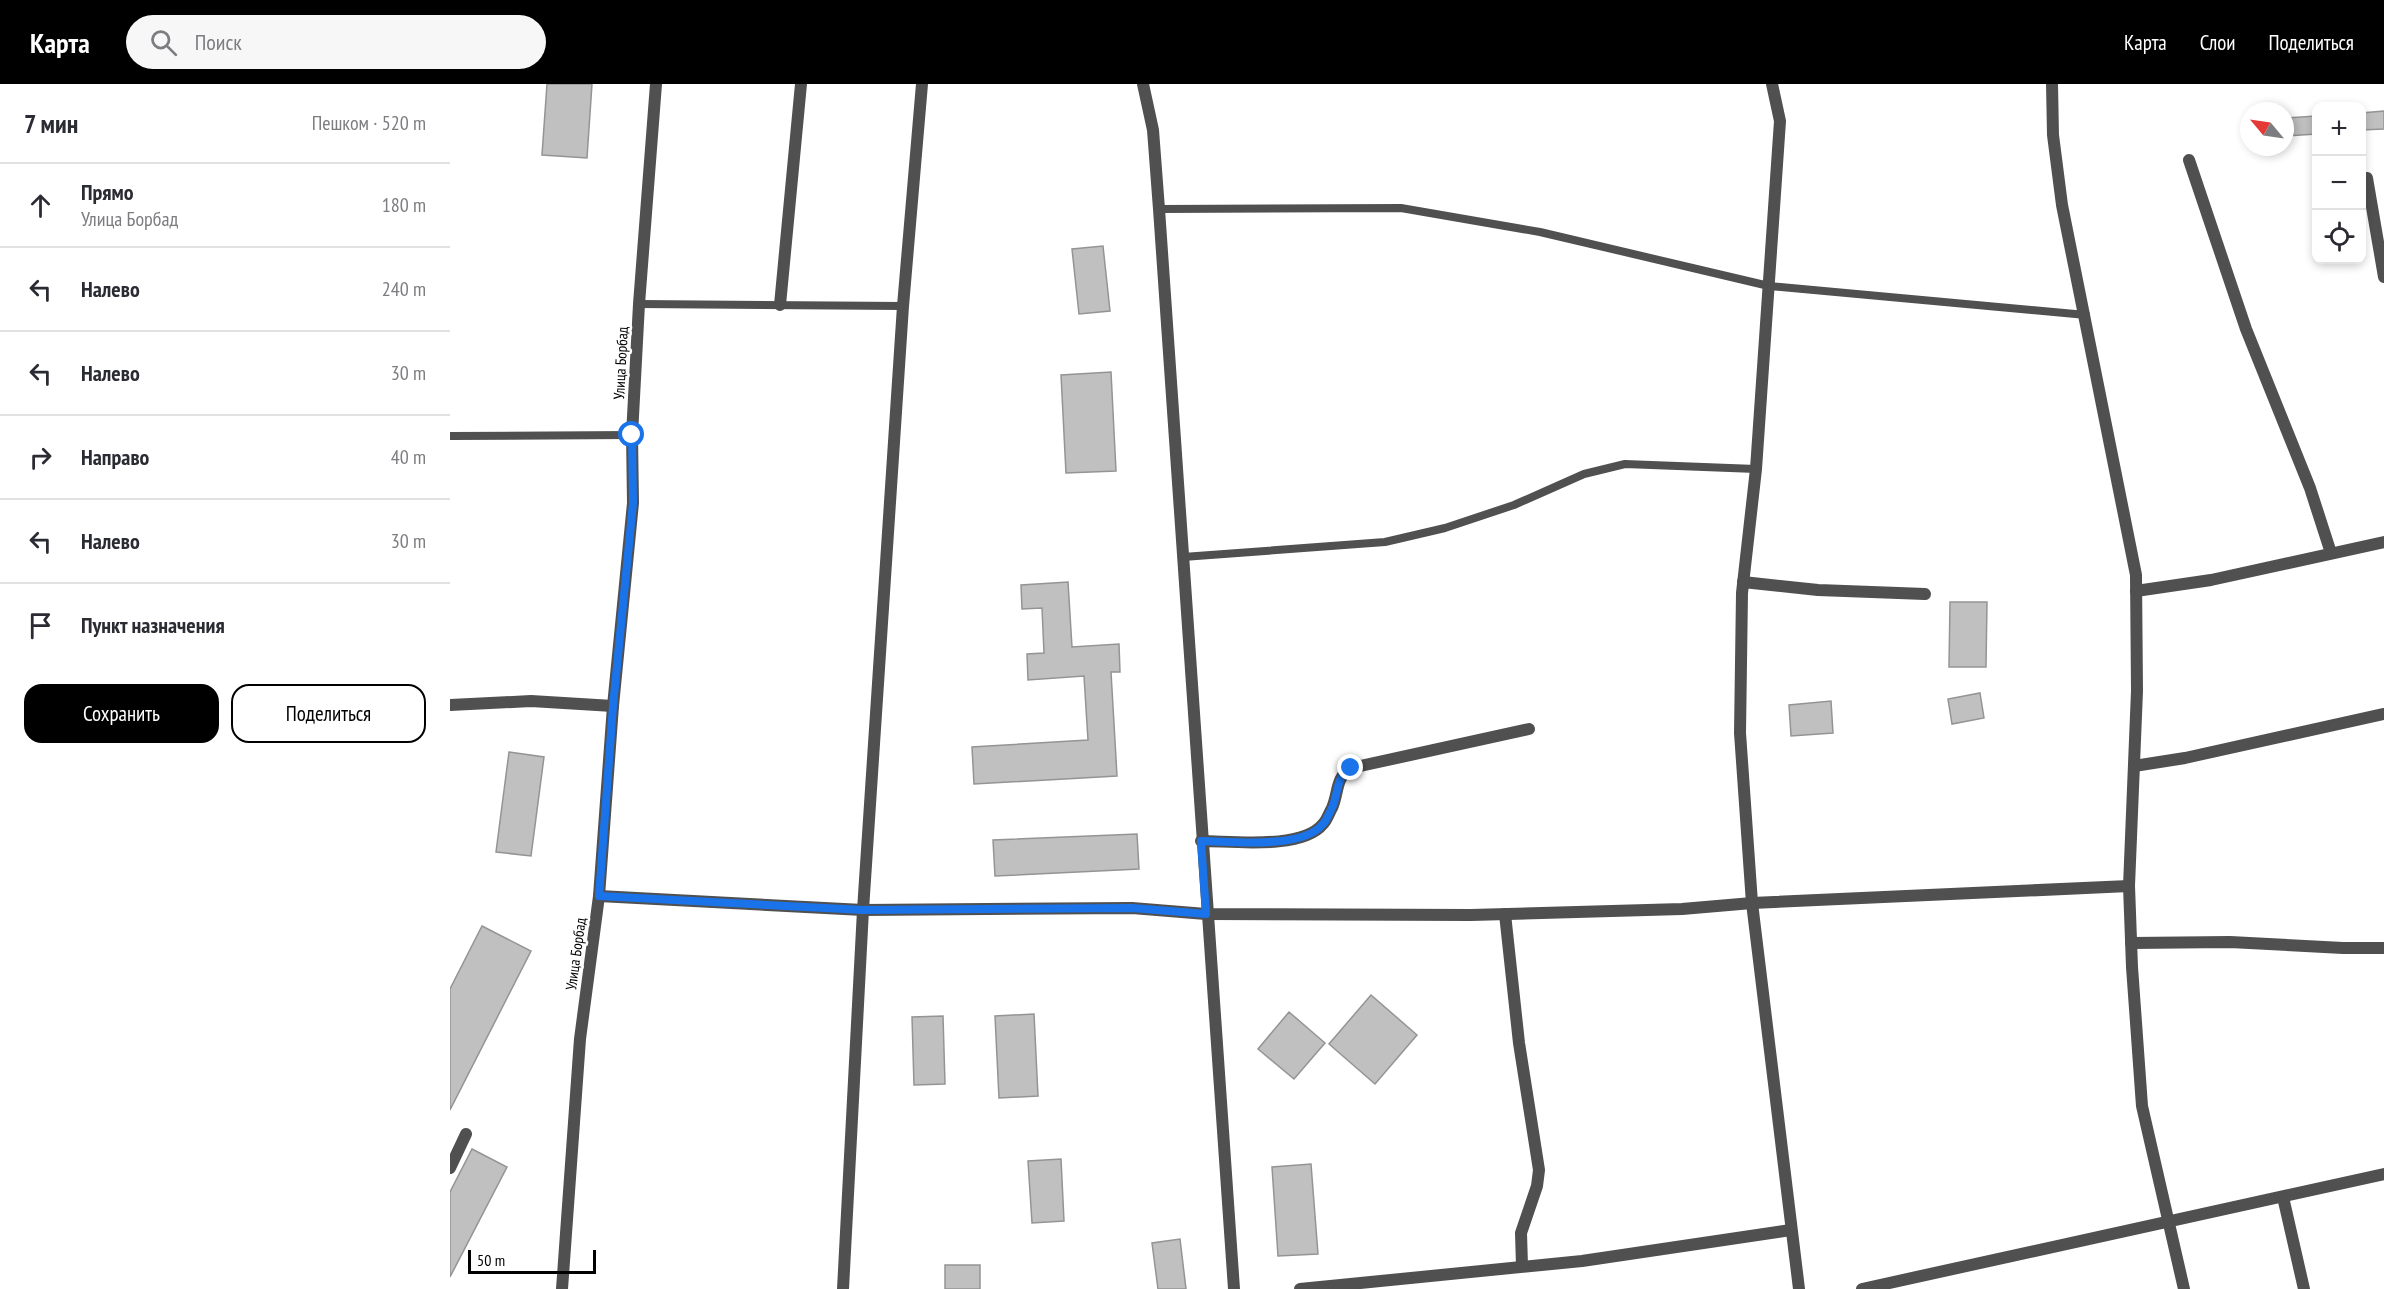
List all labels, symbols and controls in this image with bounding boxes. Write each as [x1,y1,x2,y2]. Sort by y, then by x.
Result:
search box [126,15,546,69]
text: Карта [30,24,90,61]
icon: search [147,26,180,59]
text: Поиск [195,28,242,56]
text: Карта [2124,29,2167,56]
text: Слои [2200,29,2235,56]
text: Поделиться [2268,29,2354,56]
north arrow [2240,102,2294,156]
map controls [2312,102,2366,264]
button: + [2312,102,2366,156]
text: 7 мин [24,107,78,140]
text: Пешком · 520 m [312,110,426,136]
button: − [2312,156,2366,210]
text: Прямо [81,178,134,206]
icon: ahead [24,189,57,222]
text: 180 m [382,192,426,218]
text: Улица Борбад [81,206,178,232]
button: locate [2312,210,2366,264]
icon: left [24,273,57,306]
text: Налево [81,275,140,303]
text: 240 m [382,276,426,302]
street label: Улица Борбад [609,326,632,400]
icon: left [24,357,57,390]
text: Налево [81,359,140,387]
text: 30 m [391,360,426,386]
route start [618,421,644,447]
icon: right [24,441,57,474]
text: Направо [81,443,149,471]
text: 40 m [391,444,426,470]
icon: left [24,525,57,558]
text: Налево [81,527,140,555]
text: 30 m [391,528,426,554]
icon: arrive [24,609,57,642]
text: Пункт назначения [81,611,225,639]
button: Сохранить [24,684,219,743]
button: Поделиться [231,684,426,743]
route end [1337,754,1363,780]
street label: Улица Борбад [561,916,590,991]
scale bar [468,1247,596,1274]
text: 50 m [477,1250,505,1270]

